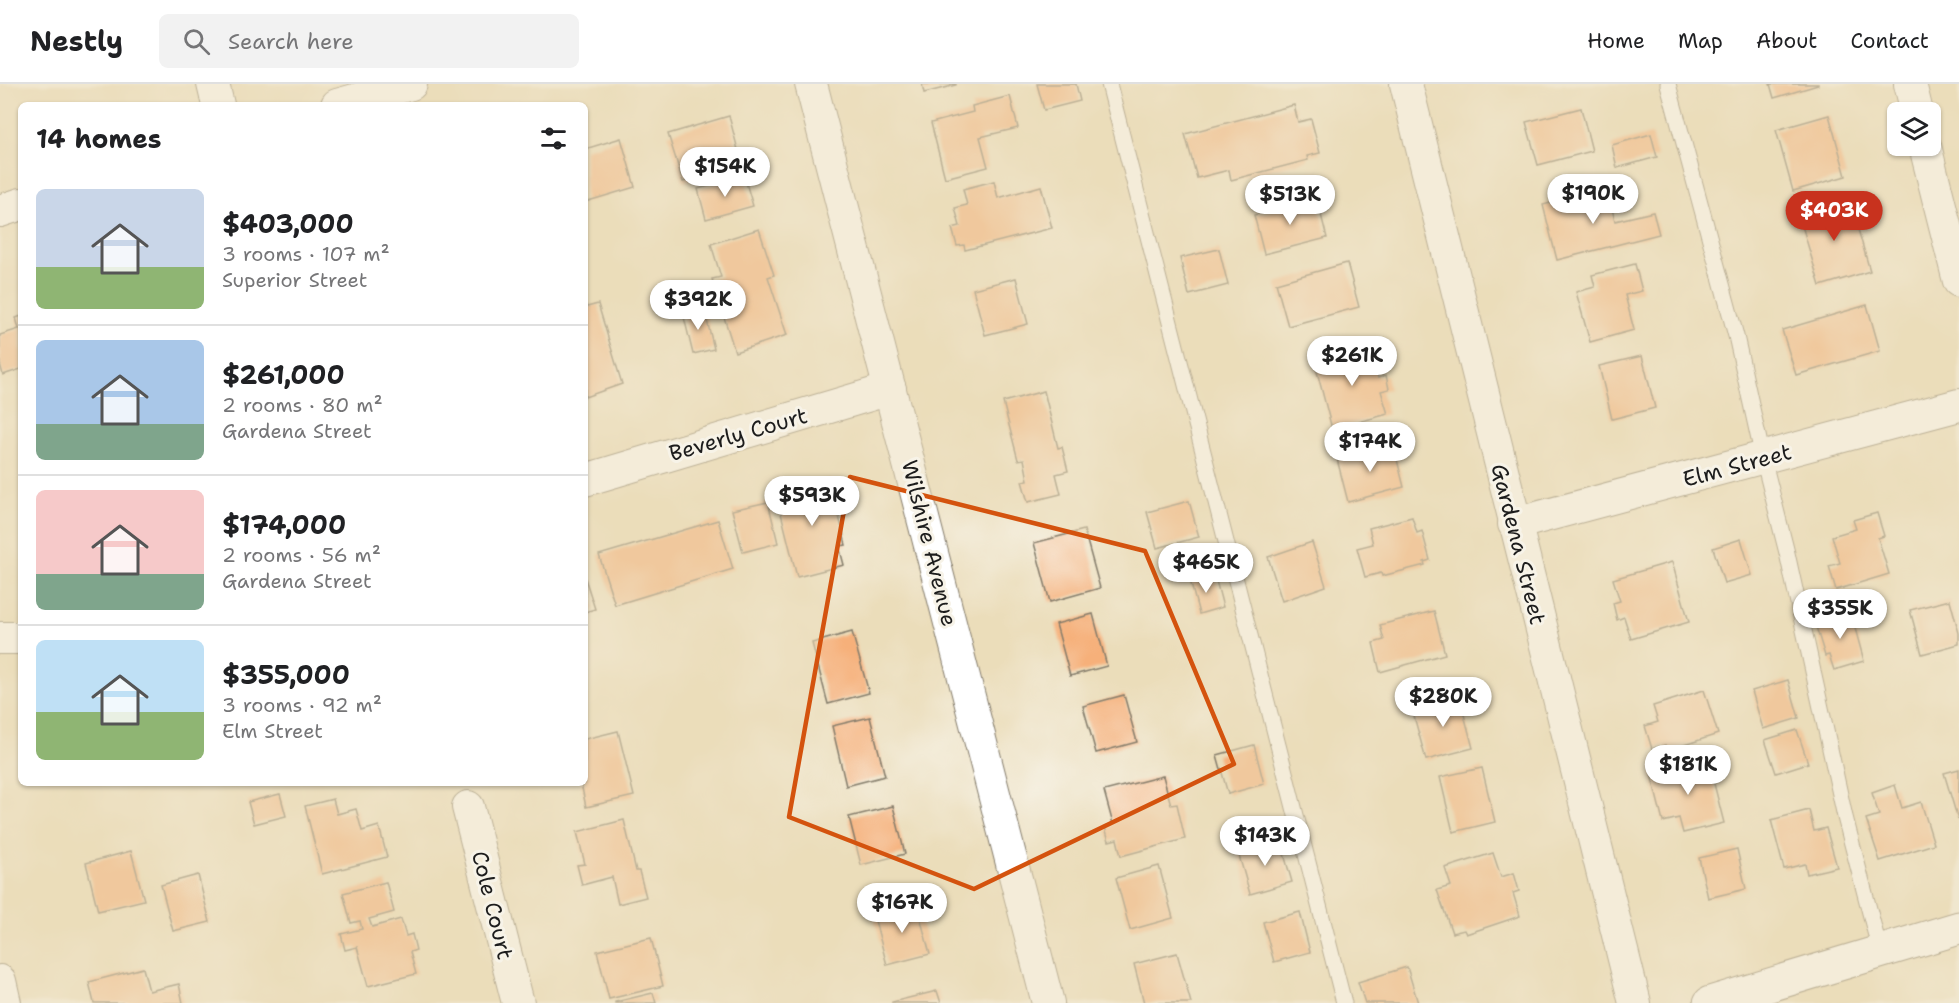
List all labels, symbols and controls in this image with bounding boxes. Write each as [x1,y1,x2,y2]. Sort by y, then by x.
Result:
search box [159,14,579,68]
text: Nestly [30,22,123,60]
icon: search [180,25,213,58]
text: Search here [228,27,354,56]
text: Home [1587,27,1645,55]
text: Map [1678,27,1723,55]
text: About [1756,27,1817,55]
text: Contact [1850,27,1929,55]
map controls [1887,102,1941,156]
button: layers [1887,102,1941,156]
text: 14 homes [36,121,162,156]
icon: filters [537,122,570,155]
pin: $154K [683,147,767,198]
text: $154K [694,153,756,179]
pin: $190K [1551,174,1635,225]
pin: $513K [1248,175,1332,226]
text: $190K [1561,180,1625,206]
text: $513K [1259,181,1321,207]
pin: $403K [1792,191,1876,242]
text: $403K [1800,197,1868,223]
text: $403,000 [222,206,354,241]
icon: home [84,213,156,285]
text: 3 rooms · 107 m² [222,241,390,267]
text: Superior Street [222,267,367,293]
pin: $392K [656,280,740,331]
text: $392K [664,286,732,312]
pin: $261K [1310,336,1394,387]
text: $261K [1321,342,1383,368]
text: $261,000 [222,357,345,392]
icon: home [84,364,156,436]
text: 2 rooms · 80 m² [222,392,383,418]
street label: Beverly Court [666,401,811,468]
text: Gardena Street [222,418,372,444]
pin: $174K [1328,422,1412,473]
text: $174K [1338,428,1402,454]
street label: Elm Street [1680,437,1795,494]
street label: Wilshire Avenue [895,457,964,629]
street label: Gardena Street [1485,461,1553,628]
pin: $593K [770,476,854,527]
text: $593K [778,482,846,508]
text: $174,000 [222,507,346,542]
icon: home [84,514,156,586]
text: 2 rooms · 56 m² [222,542,381,568]
pin: $465K [1164,543,1248,594]
text: $465K [1172,549,1240,575]
text: Gardena Street [222,568,372,594]
pin: $355K [1798,589,1882,640]
text: $355K [1807,595,1873,621]
text: $355,000 [222,657,350,692]
icon: home [84,664,156,736]
pin: $280K [1401,677,1485,728]
text: $280K [1409,683,1477,709]
text: 3 rooms · 92 m² [222,692,382,718]
text: Elm Street [222,718,323,744]
pin: $181K [1646,745,1730,796]
text: $181K [1659,751,1717,777]
pin: $143K [1223,816,1307,867]
text: $143K [1234,822,1296,848]
street label: Cole Court [465,848,520,962]
pin: $167K [860,883,944,934]
text: $167K [871,889,933,915]

